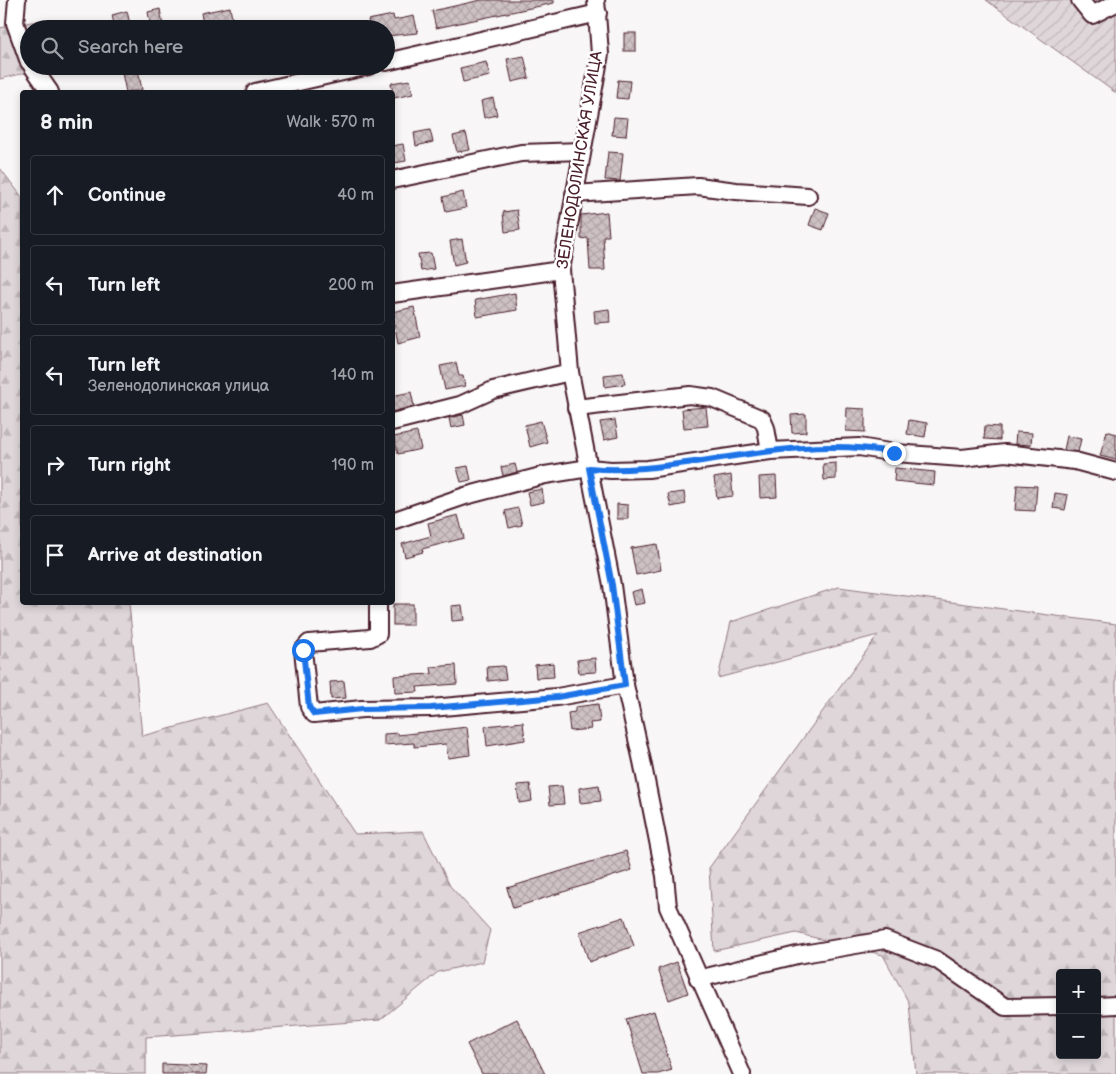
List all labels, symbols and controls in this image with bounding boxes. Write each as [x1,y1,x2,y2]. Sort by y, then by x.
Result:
search box [20,20,395,75]
icon: search [38,34,66,62]
text: Search here [78,36,183,59]
street label: ЗЕЛЕНОДОЛИНСКАЯ УЛИЦА [553,49,607,270]
text: 8 min [40,110,93,135]
text: Walk · 570 m [286,113,375,132]
icon: ahead [41,181,69,209]
text: Continue [88,184,166,207]
text: 40 m [337,186,374,205]
icon: left [41,271,69,299]
text: Turn left [88,274,160,297]
text: 200 m [328,276,374,295]
text: Turn left [88,354,160,377]
icon: left [41,361,69,389]
text: 140 m [331,366,374,385]
text: Зеленодолинская улица [88,377,269,396]
route end [883,442,906,465]
icon: right [41,451,69,479]
text: Turn right [88,454,171,477]
text: 190 m [332,456,374,475]
icon: arrive [41,541,69,569]
text: Arrive at destination [88,544,263,567]
route start [292,639,315,662]
map controls [1056,969,1101,1059]
button: + [1056,969,1101,1014]
button: − [1056,1014,1101,1059]

